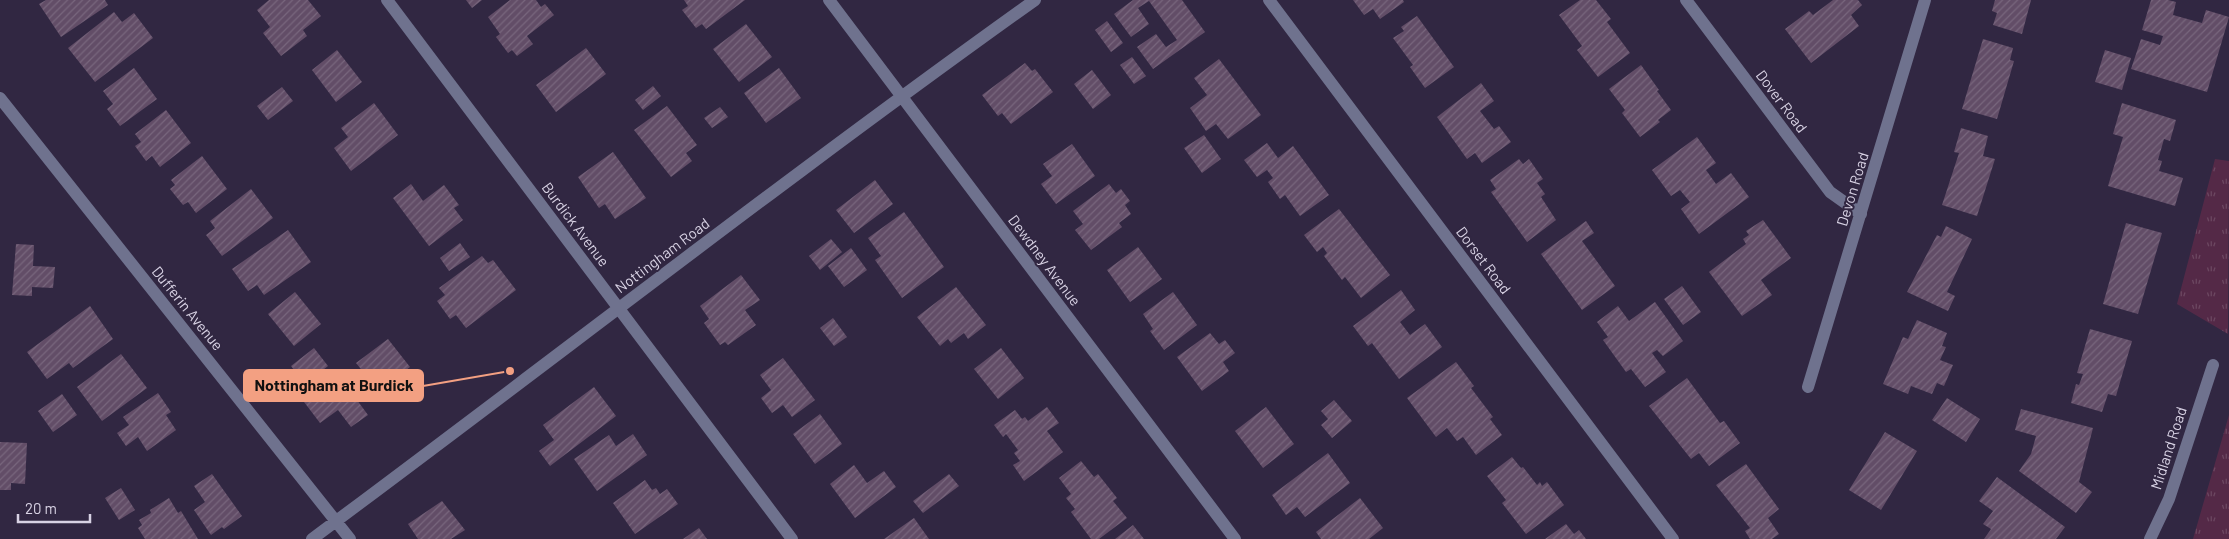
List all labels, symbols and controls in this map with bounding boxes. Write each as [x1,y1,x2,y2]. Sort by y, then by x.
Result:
street label: Dover Road [1753,66,1811,136]
street label: Devon Road [1832,150,1872,228]
street label: Burdick Avenue [539,178,613,270]
street label: Dewdney Avenue [1005,211,1085,309]
street label: Nottingham Road [611,214,713,296]
street label: Dorset Road [1453,223,1515,297]
street label: Dufferin Avenue [149,262,227,354]
callout: Nottingham at Burdick [244,370,423,401]
text: Nottingham at Burdick [254,375,414,394]
street label: Midland Road [2146,404,2190,492]
scale bar [18,492,90,524]
text: 20 m [25,499,57,517]

